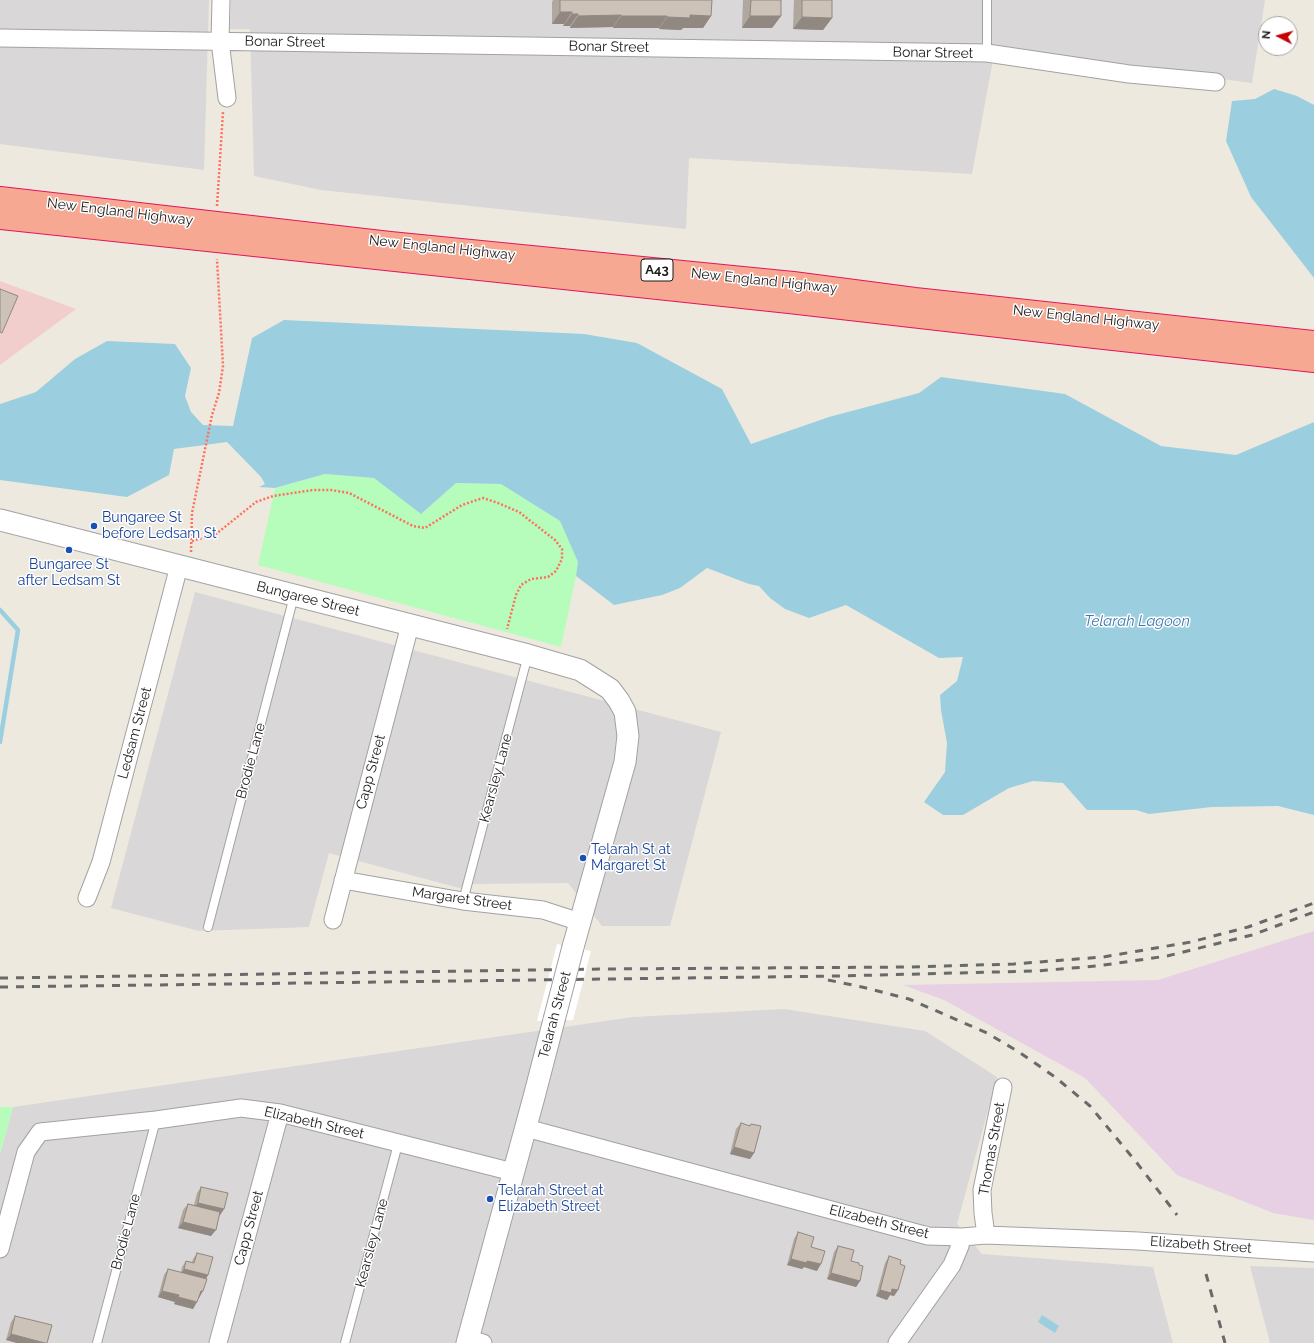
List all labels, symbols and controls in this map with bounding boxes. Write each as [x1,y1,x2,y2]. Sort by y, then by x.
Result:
north arrow [1258,16,1298,56]
text: N [1260,30,1273,40]
street label: Bonar Street [244,33,326,51]
street label: Bonar Street [568,38,650,56]
street label: Bonar Street [892,44,974,62]
street label: New England Highway [46,195,194,229]
street label: New England Highway [368,232,516,264]
road number: A43 [641,259,673,281]
street label: New England Highway [690,265,838,297]
street label: New England Highway [1012,302,1160,334]
place label: Bungaree St before Ledsam St [102,510,217,542]
marker: Bungaree St before Ledsam St [89,521,99,531]
marker: Bungaree St after Ledsam St [64,545,74,555]
place label: Bungaree St after Ledsam St [18,557,120,590]
street label: Bungaree Street [255,578,361,620]
water label: Telarah Lagoon [1084,612,1190,630]
street label: Ledsam Street [115,685,155,781]
street label: Brodie Lane [233,721,269,801]
street label: Kearsley Lane [476,732,516,824]
street label: Capp Street [353,733,389,811]
place label: Telarah St at Margaret St [591,842,671,874]
marker: Telarah St at Margaret St [578,853,588,863]
street label: Margaret Street [411,884,513,914]
street label: Telarah Street [535,970,575,1060]
street label: Thomas Street [976,1101,1008,1197]
street label: Elizabeth Street [262,1103,366,1143]
place label: Telarah Street at Elizabeth Street [498,1183,604,1216]
street label: Capp Street [231,1189,267,1267]
street label: Brodie Lane [108,1192,144,1272]
marker: Telarah Street at Elizabeth Street [485,1194,495,1204]
street label: Kearsley Lane [352,1197,392,1289]
street label: Elizabeth Street [828,1202,930,1242]
street label: Elizabeth Street [1150,1233,1252,1257]

